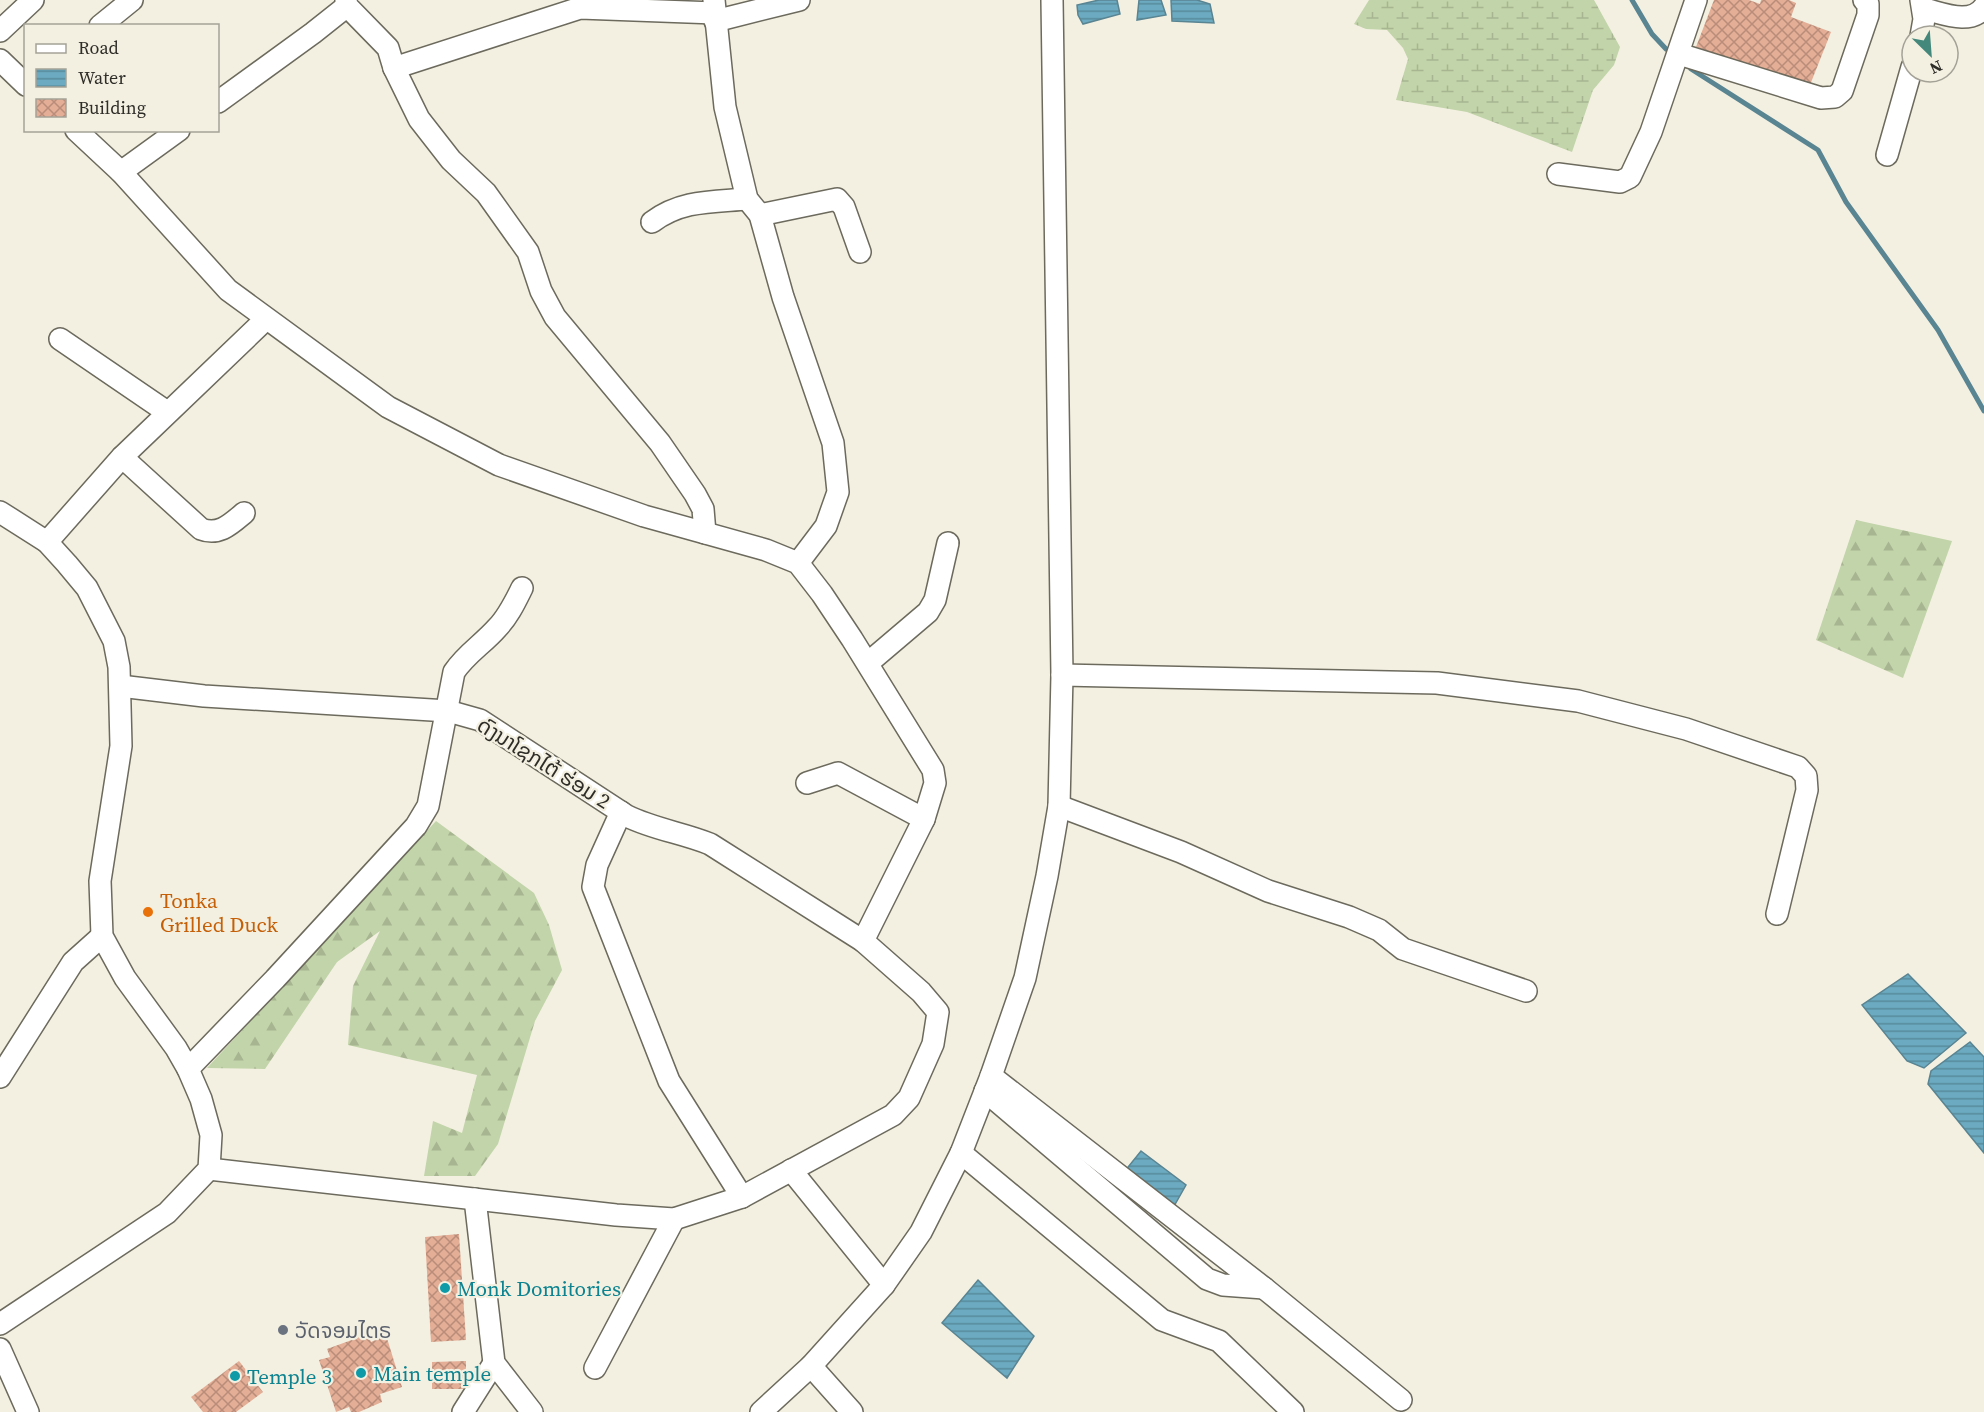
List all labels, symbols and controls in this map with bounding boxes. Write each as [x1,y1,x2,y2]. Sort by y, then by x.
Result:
legend [24,24,219,132]
north arrow [1900,24,1960,84]
text: Road [78,35,119,60]
text: N [1926,55,1946,80]
text: Water [78,65,126,90]
text: Building [78,95,146,120]
street label: ດົງນາໂຊກໄຕ້ ຮ່ອມ 2 [472,710,616,816]
place label: Tonka Grilled Duck [160,886,278,939]
marker: Tonka Grilled Duck [141,905,155,919]
place label: Monk Domitories [457,1274,621,1303]
marker: Monk Domitories [438,1281,452,1295]
place label: ວັດຈອມໄຕຣ [295,1316,392,1345]
marker: ວັດຈອມໄຕຣ [276,1323,290,1337]
place label: Main temple [373,1359,491,1388]
place label: Temple 3 [247,1362,332,1391]
marker: Main temple [354,1366,368,1380]
marker: Temple 3 [228,1369,242,1383]

